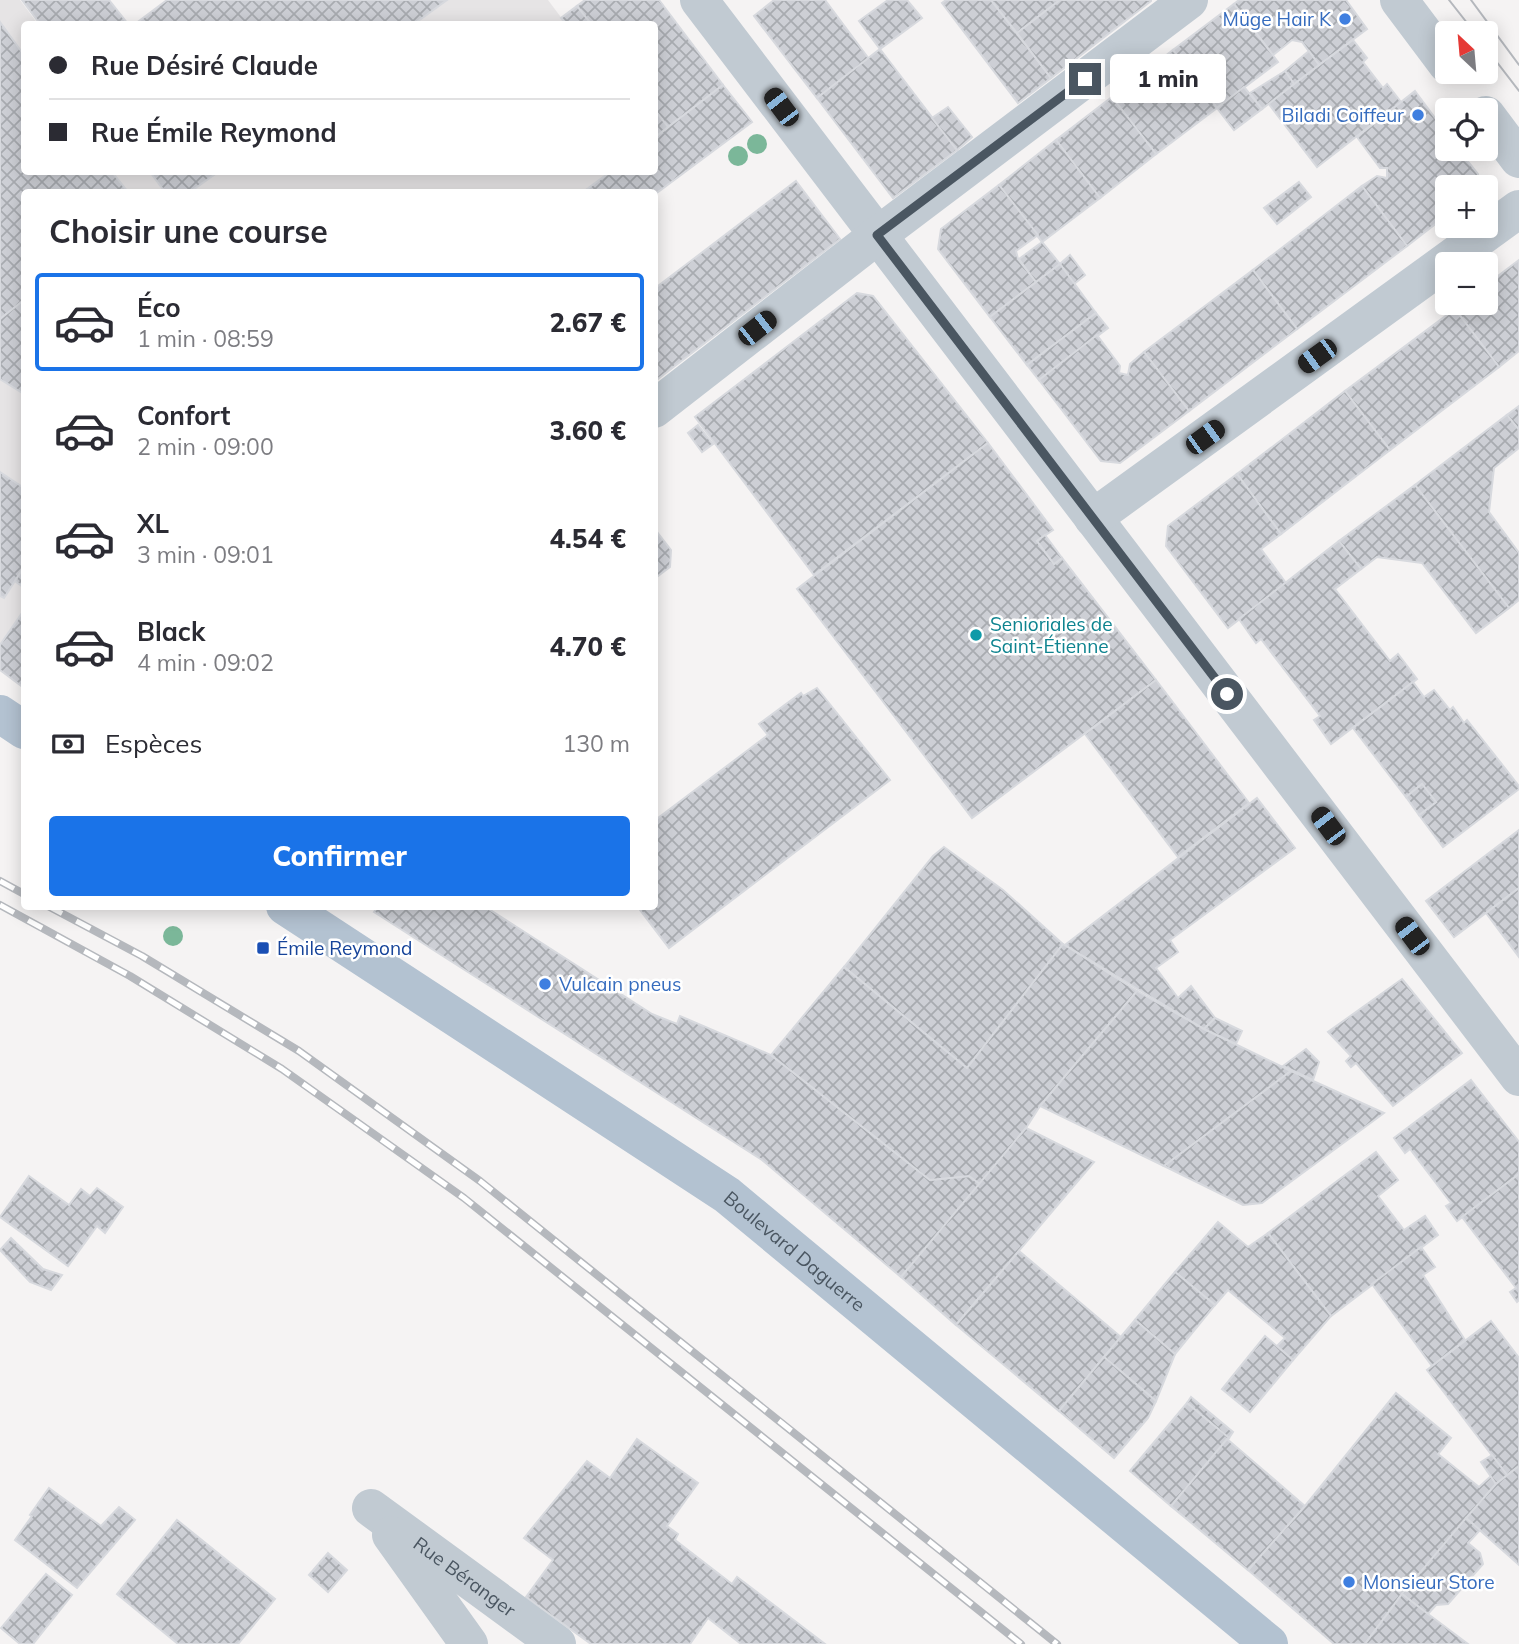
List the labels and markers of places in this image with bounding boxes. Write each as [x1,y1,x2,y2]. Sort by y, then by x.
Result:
place label: Müge Hair K [1223,7,1332,31]
marker: Müge Hair K [1337,11,1353,27]
place label: Biladi Coiffeur [1282,103,1404,127]
marker: Biladi Coiffeur [1410,107,1426,123]
place label: Senioriales de Saint-Étienne [990,612,1112,658]
marker: Senioriales de Saint-Étienne [968,627,984,643]
place label: Émile Reymond [277,936,413,960]
marker: Émile Reymond [255,940,271,956]
place label: Vulcain pneus [559,972,681,996]
marker: Vulcain pneus [537,976,553,992]
place label: Monsieur Store [1363,1570,1495,1594]
marker: Monsieur Store [1341,1574,1357,1590]

